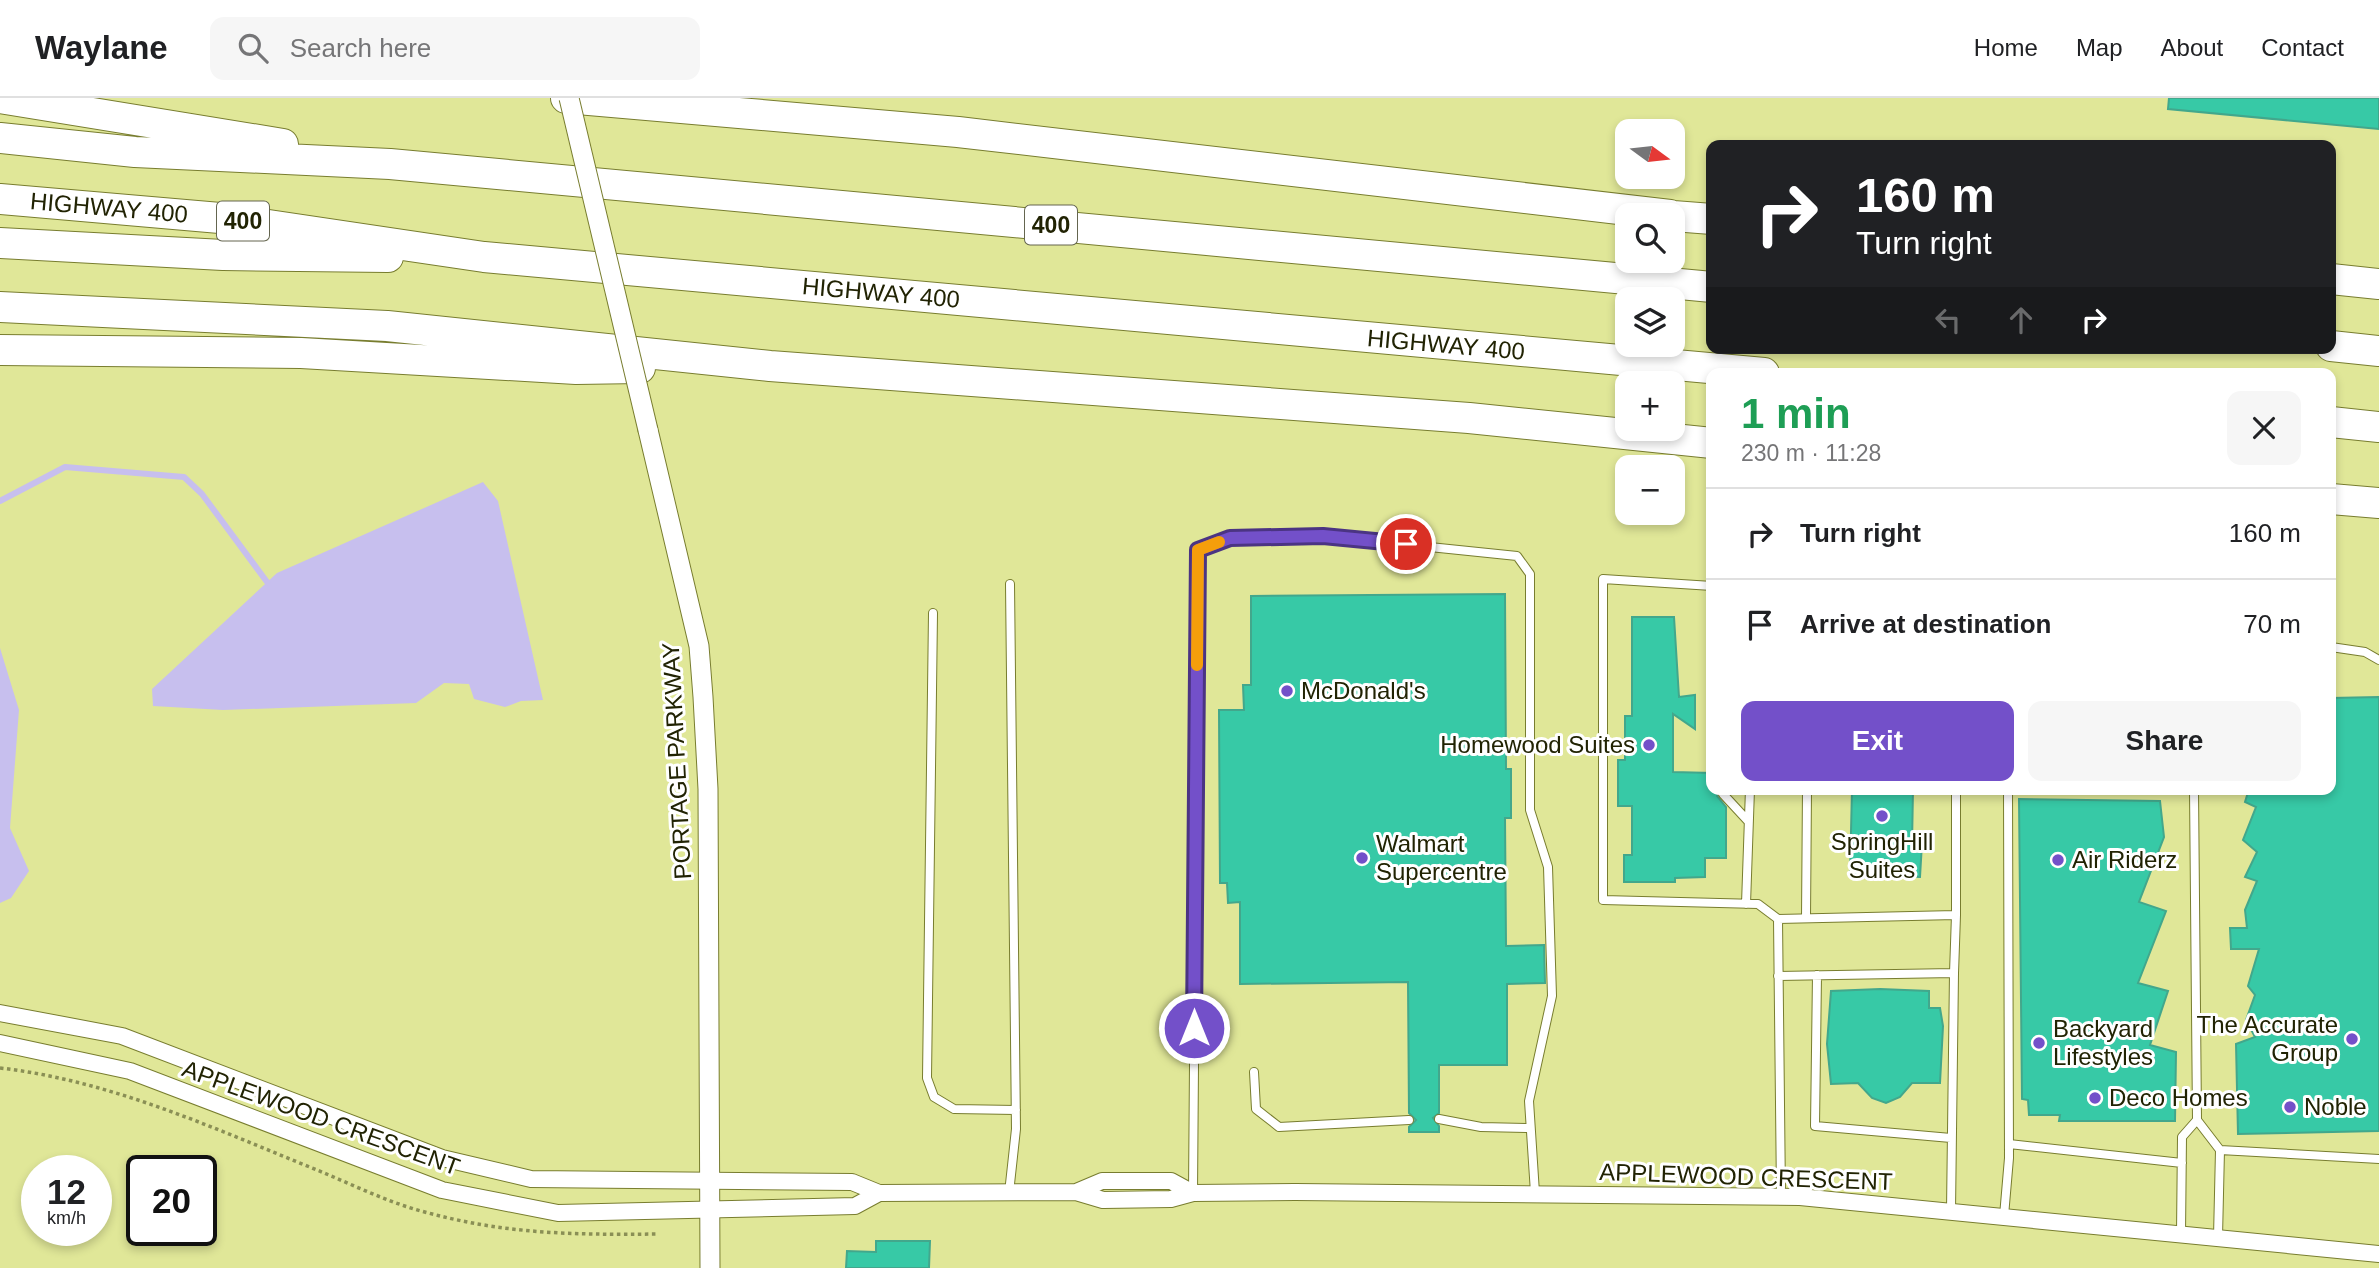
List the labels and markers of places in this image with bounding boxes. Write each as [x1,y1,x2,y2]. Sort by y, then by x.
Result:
pin [1376,514,1436,574]
place label: McDonald's [1301,677,1426,704]
marker: McDonald's [1279,683,1295,699]
place label: Homewood Suites [1440,731,1635,758]
marker: Homewood Suites [1641,737,1657,753]
marker: SpringHill Suites [1874,808,1890,824]
place label: SpringHill Suites [1831,828,1933,883]
place label: Walmart Supercentre [1376,830,1507,885]
place label: Air Riderz [2072,846,2177,873]
marker: Walmart Supercentre [1354,850,1370,866]
marker: Air Riderz [2050,852,2066,868]
place label: The Accurate Group [2197,1011,2338,1066]
place label: Backyard Lifestyles [2053,1015,2153,1070]
marker: The Accurate Group [2344,1031,2360,1047]
marker: Backyard Lifestyles [2031,1035,2047,1051]
place label: Deco Homes [2109,1084,2248,1111]
marker: Deco Homes [2087,1090,2103,1106]
place label: Noble [2304,1093,2367,1120]
marker: Noble [2282,1099,2298,1115]

